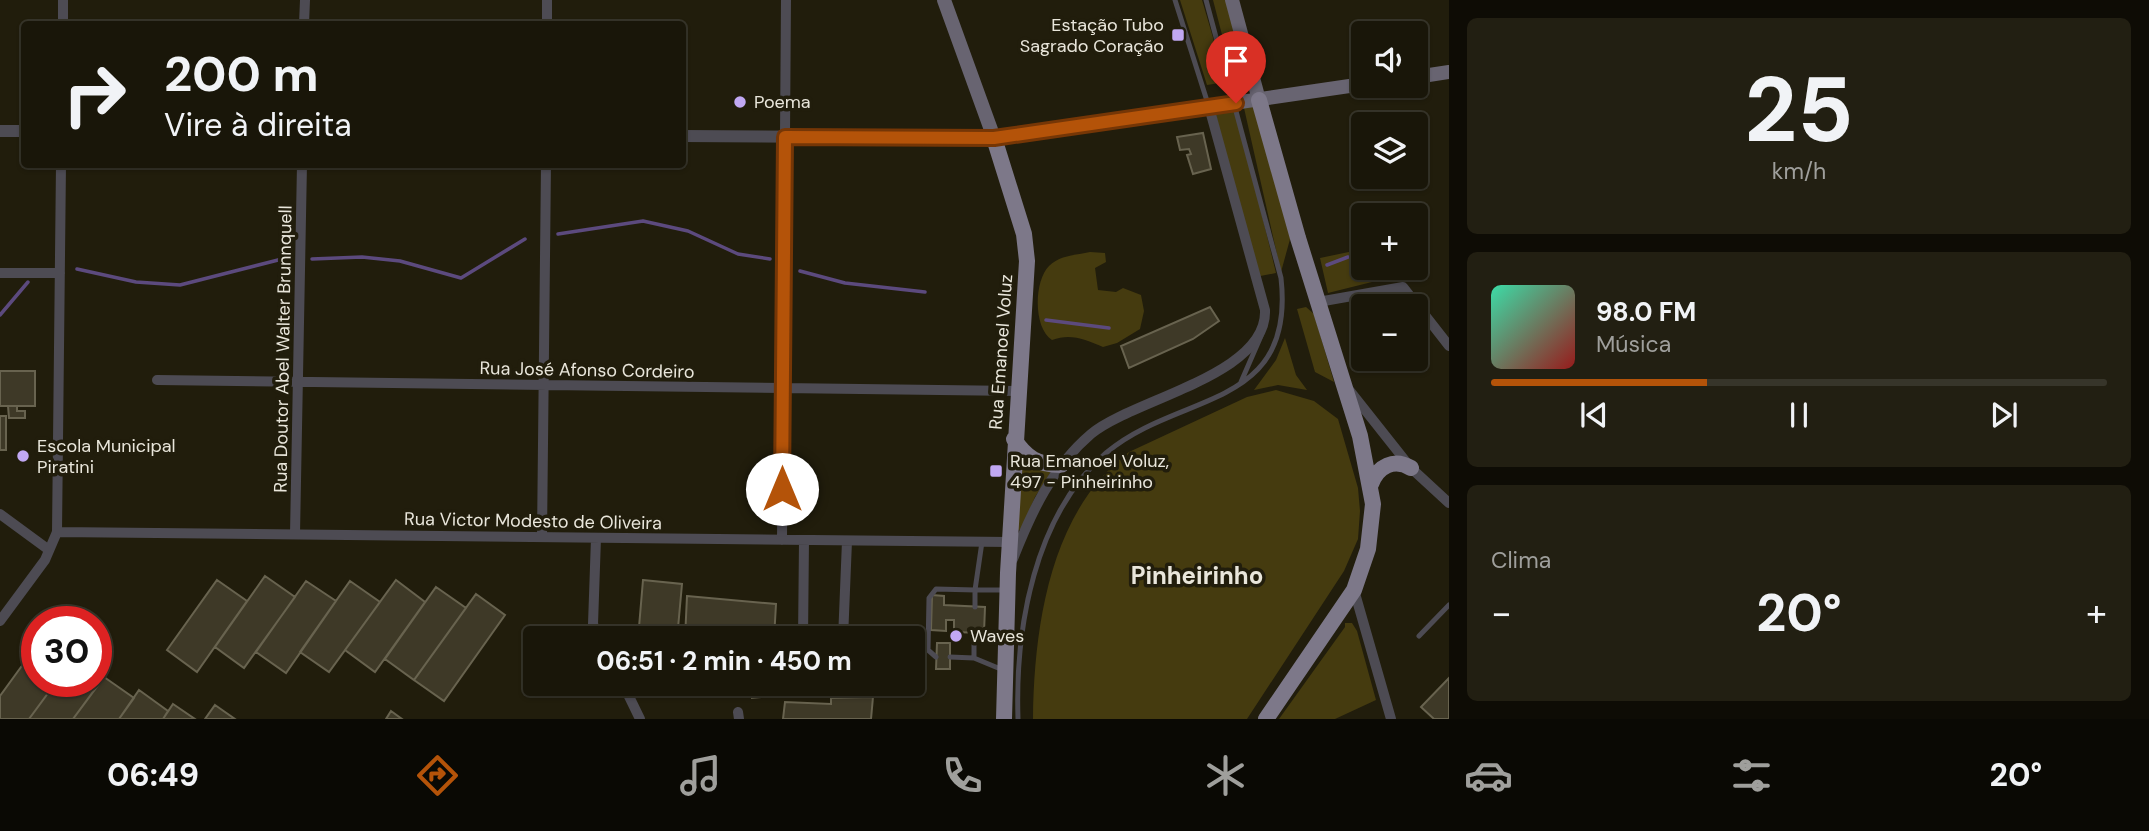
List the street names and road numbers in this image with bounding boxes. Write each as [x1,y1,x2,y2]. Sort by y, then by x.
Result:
street label: Rua Doutor Abel Walter Brunnquell [268,205,298,493]
street label: Rua Emanoel Voluz [984,273,1018,431]
street label: Rua José Afonso Cordeiro [479,356,695,384]
street label: Rua Victor Modesto de Oliveira [404,507,662,535]

